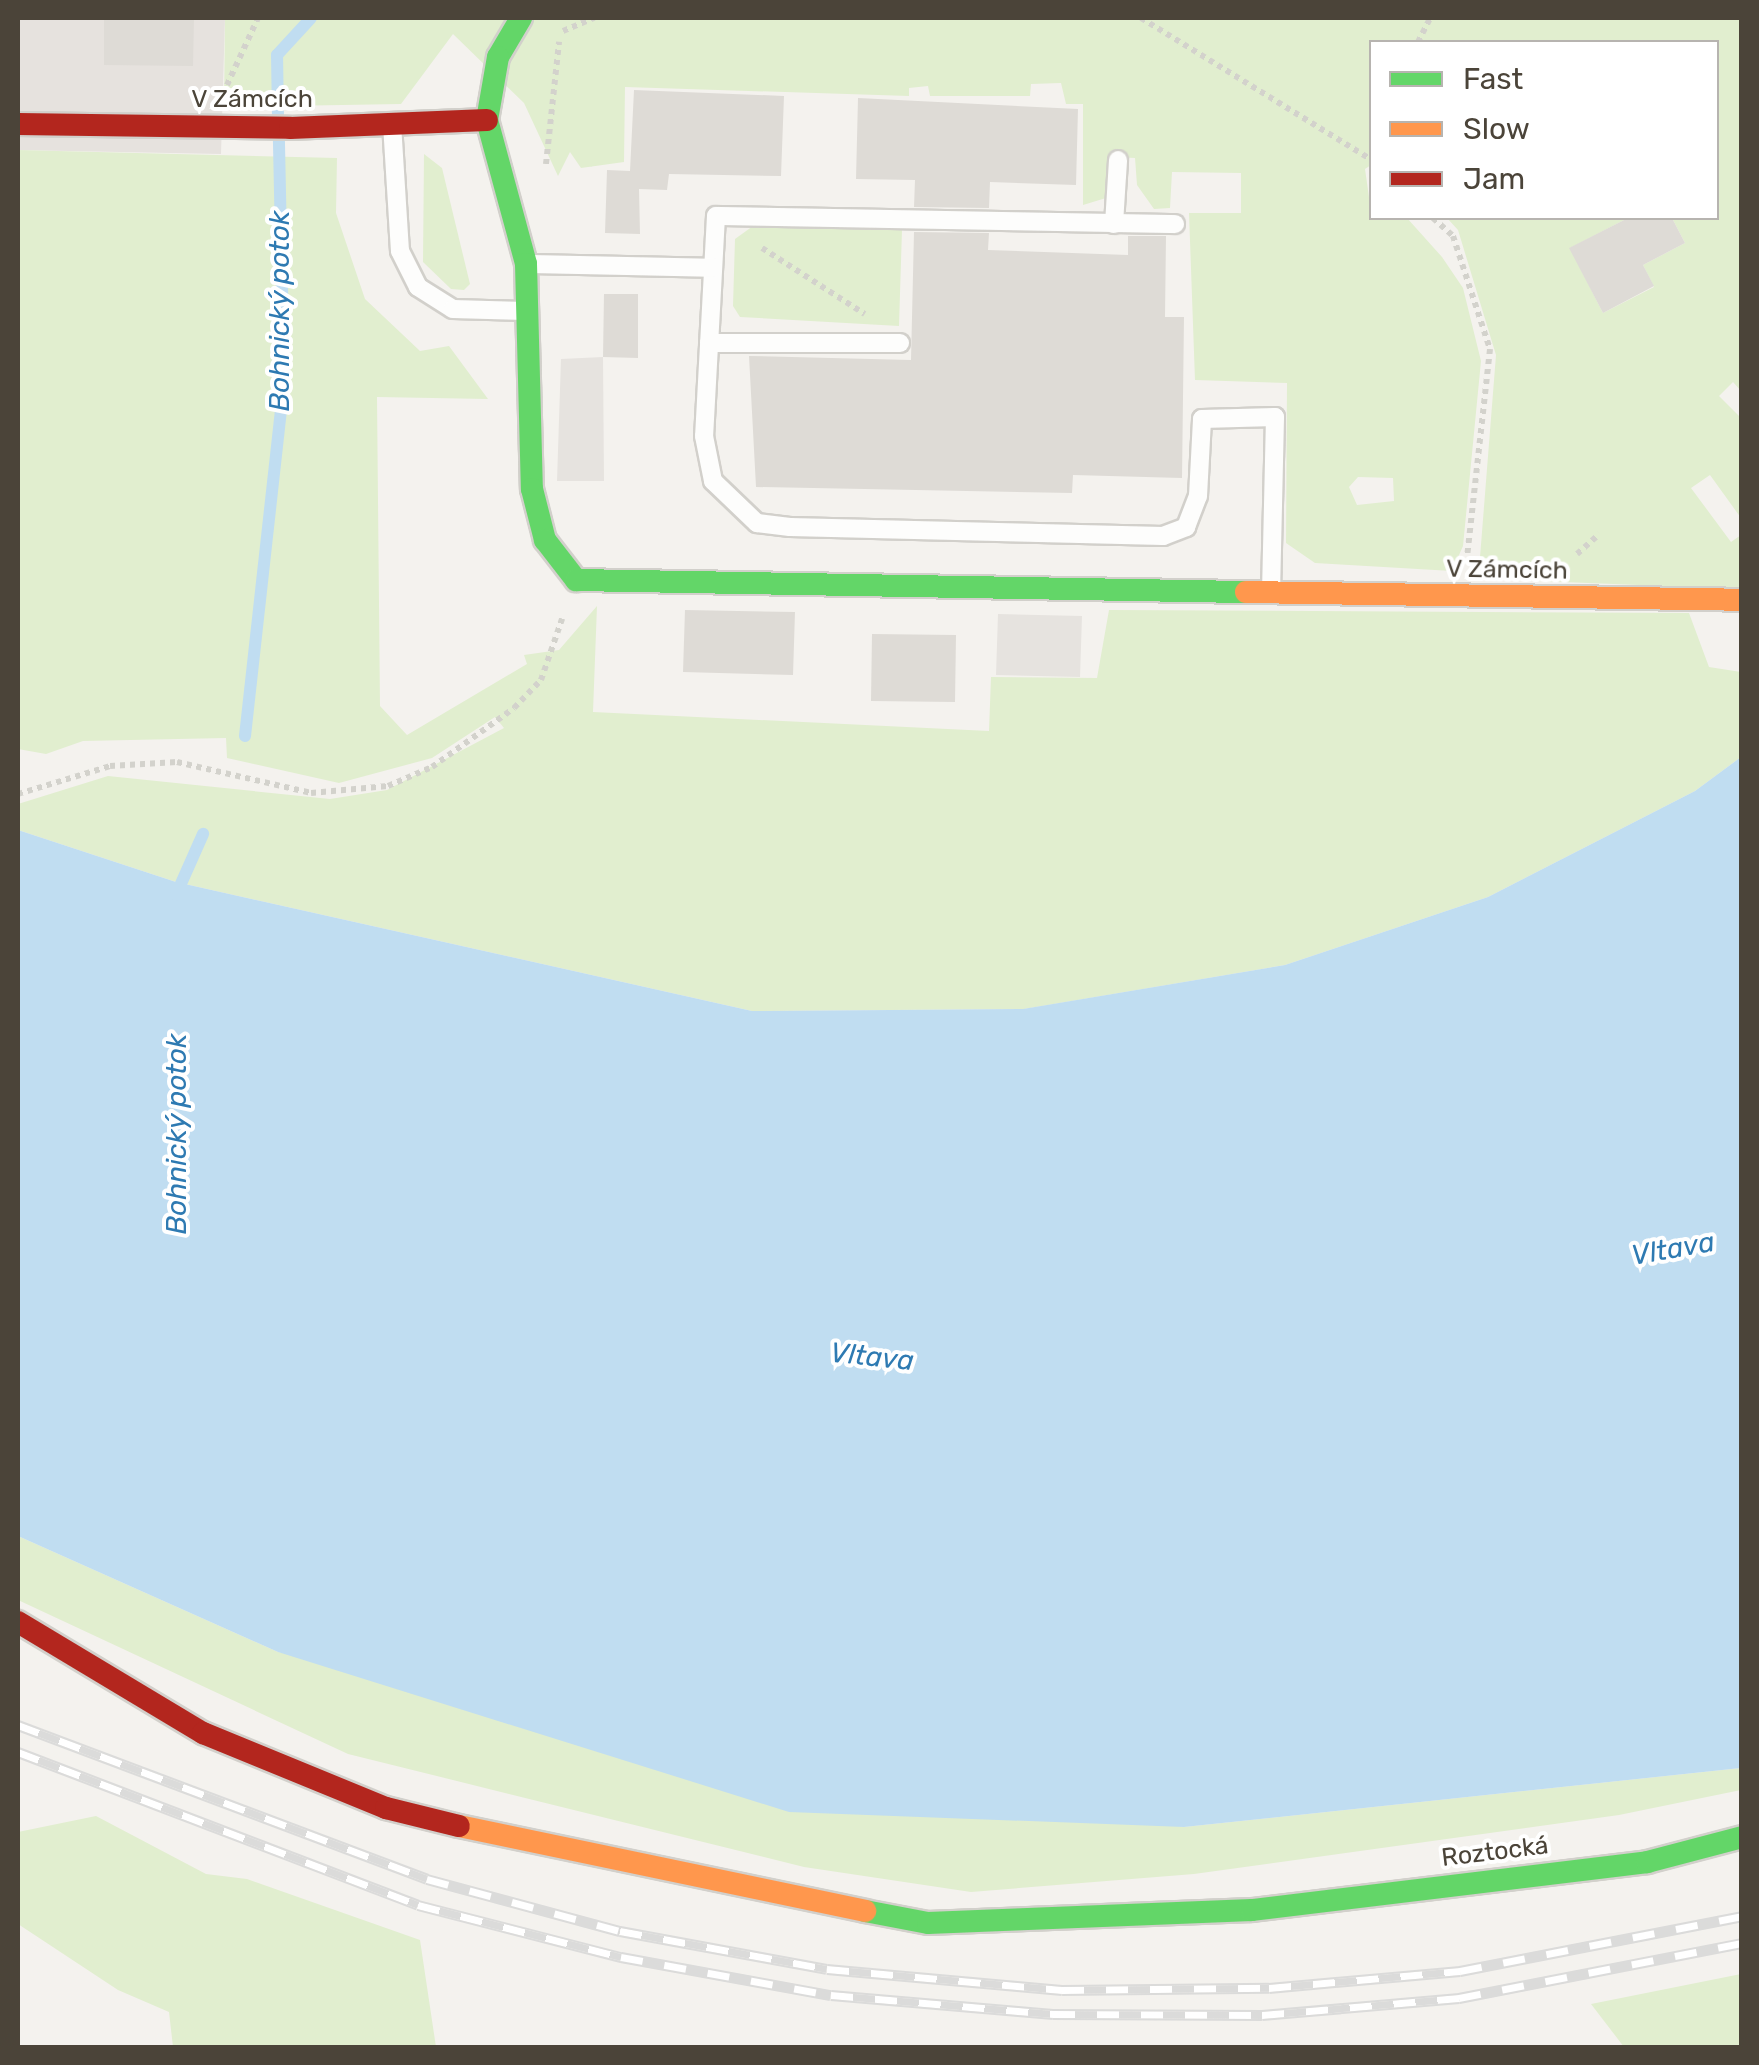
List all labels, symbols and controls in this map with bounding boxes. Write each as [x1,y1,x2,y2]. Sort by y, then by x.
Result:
legend [1369,40,1719,220]
text: Fast [1463,61,1523,97]
street label: V Zámcích [191,84,313,114]
text: Slow [1463,111,1530,147]
text: Jam [1463,161,1525,197]
water label: Bohnický potok [263,210,297,412]
street label: V Zámcích [1446,554,1568,586]
water label: Bohnický potok [160,1033,194,1235]
water label: Vltava [1629,1225,1717,1273]
water label: Vltava [828,1336,916,1378]
street label: Roztocká [1440,1831,1550,1873]

